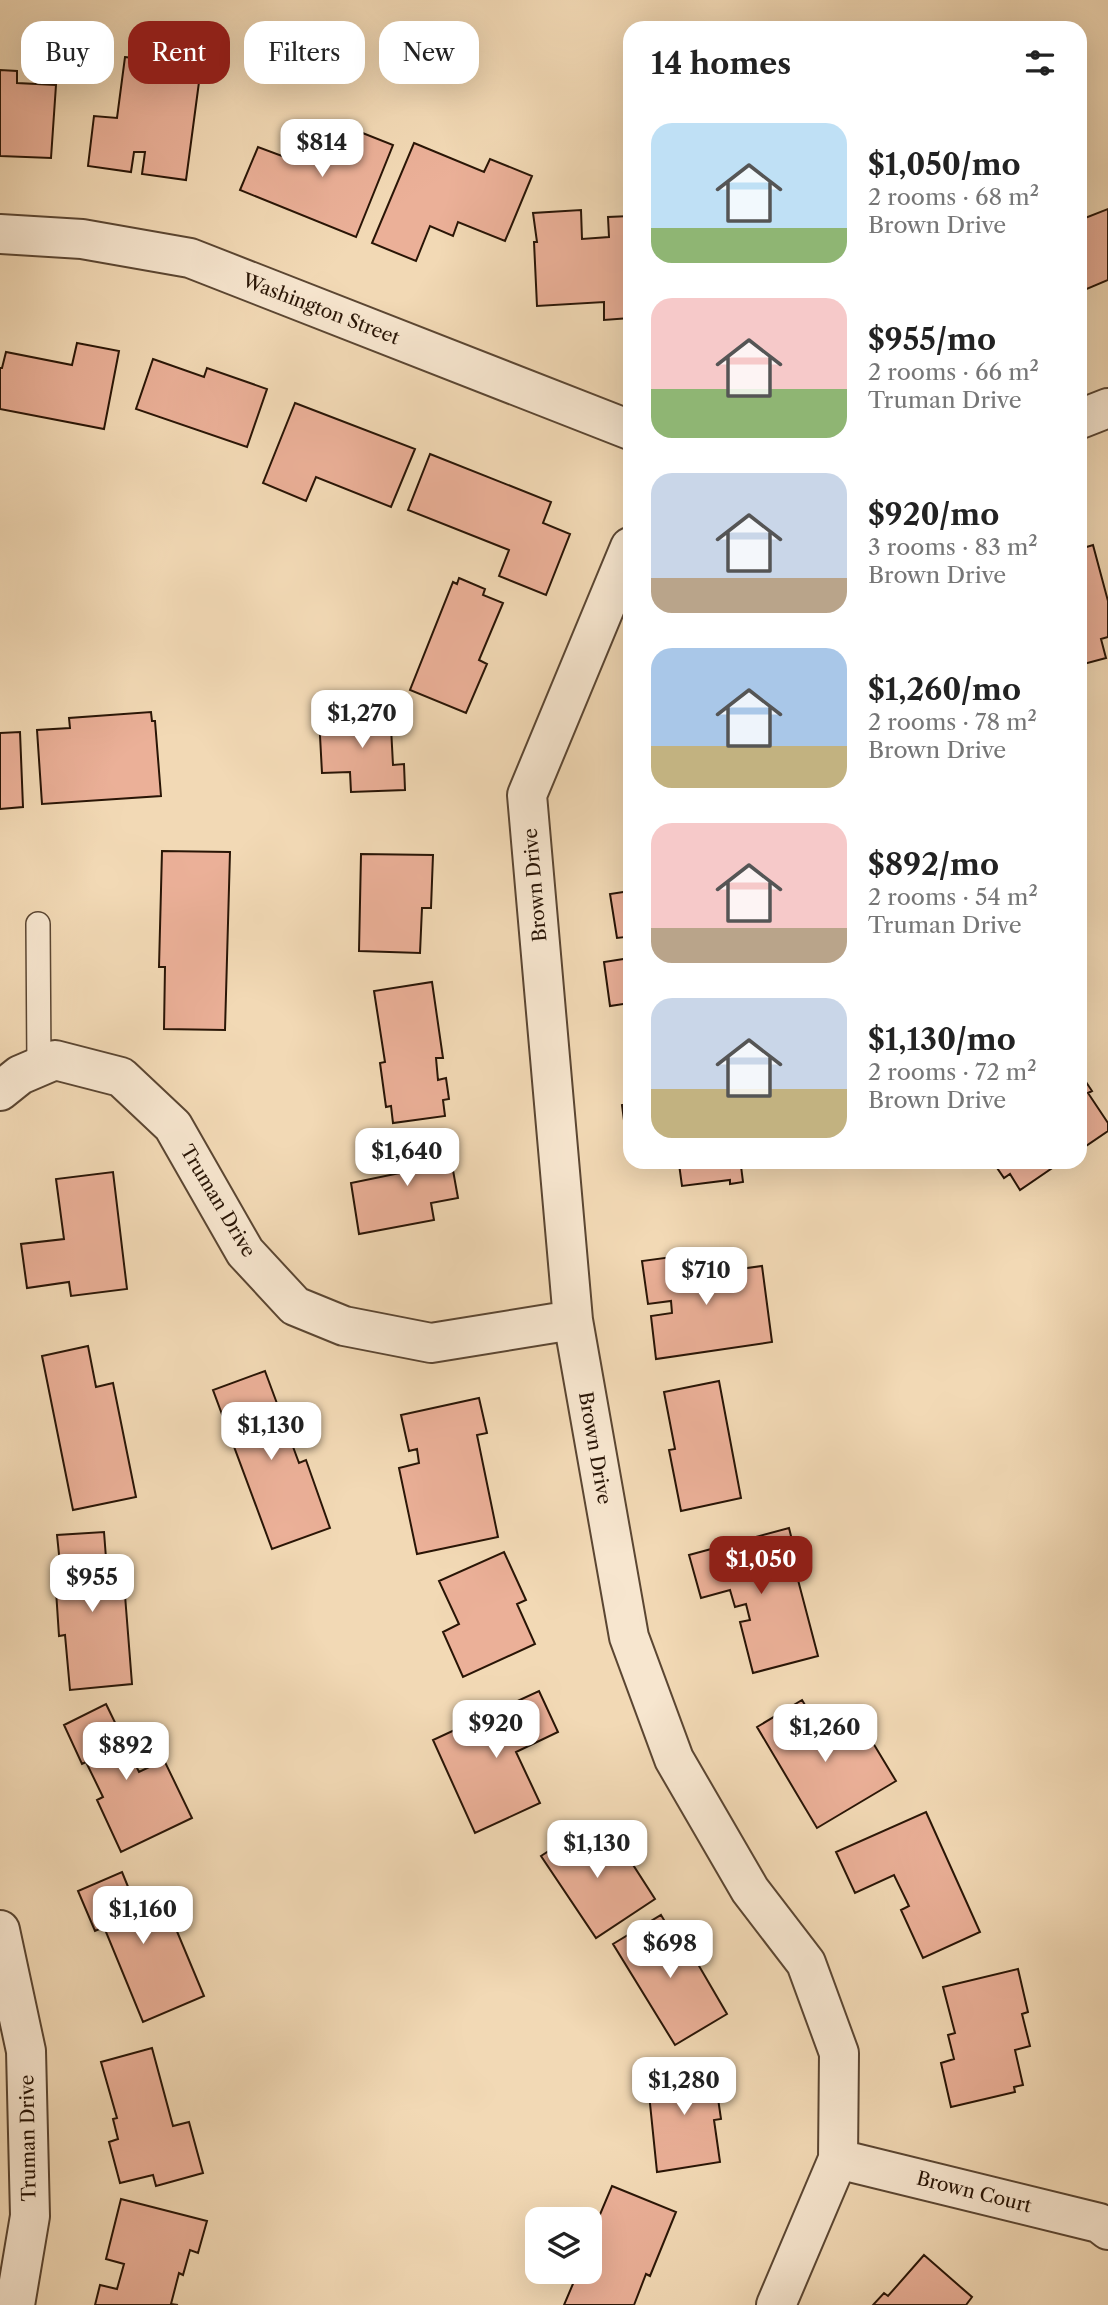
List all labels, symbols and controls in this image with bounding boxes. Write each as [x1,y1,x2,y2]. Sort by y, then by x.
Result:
chip: Buy [21,21,114,84]
chip: Rent [128,21,230,84]
chip: Filters [244,21,365,84]
chip: New [379,21,479,84]
icon: filters [1021,44,1059,82]
text: 14 homes [651,45,791,82]
pin: $814 [281,120,363,179]
text: $814 [297,128,348,156]
text: $1,050/mo [868,146,1021,183]
icon: home [707,151,791,235]
text: 2 rooms · 68 m² [868,183,1039,211]
text: Brown Drive [868,211,1006,239]
street label: Washington Street [238,268,403,350]
text: $955/mo [868,321,996,358]
icon: home [707,326,791,410]
text: 2 rooms · 66 m² [868,358,1039,386]
text: Truman Drive [868,386,1022,414]
text: $920/mo [868,496,999,533]
icon: home [707,501,791,585]
text: 3 rooms · 83 m² [868,533,1038,561]
text: Brown Drive [868,561,1006,589]
text: $1,260/mo [868,671,1021,708]
icon: home [707,676,791,760]
pin: $1,270 [305,690,419,750]
text: $1,270 [327,699,397,727]
text: 2 rooms · 78 m² [868,708,1037,736]
text: Brown Drive [868,736,1006,764]
street label: Brown Drive [519,827,551,943]
text: $892/mo [868,846,999,883]
icon: home [707,851,791,935]
text: 2 rooms · 54 m² [868,883,1038,911]
text: Truman Drive [868,911,1022,939]
text: $1,130/mo [868,1021,1016,1058]
icon: home [707,1026,791,1110]
text: 2 rooms · 72 m² [868,1058,1037,1086]
text: Brown Drive [868,1086,1006,1114]
pin: $1,640 [350,1128,464,1188]
text: $1,640 [371,1137,443,1165]
street label: Truman Drive [175,1141,261,1261]
pin: $710 [665,1248,747,1307]
text: $710 [681,1256,731,1284]
street label: Brown Drive [574,1390,616,1506]
pin: $1,130 [214,1402,328,1462]
text: $1,130 [237,1411,305,1439]
pin: $1,050 [704,1536,818,1596]
text: $1,050 [725,1545,797,1573]
pin: $955 [51,1554,133,1614]
text: $955 [66,1563,118,1591]
pin: $920 [455,1700,537,1760]
pin: $1,260 [768,1704,882,1764]
text: $920 [469,1709,523,1737]
text: $1,260 [789,1713,861,1741]
pin: $892 [85,1722,167,1782]
text: $892 [99,1731,153,1759]
pin: $1,130 [540,1820,654,1880]
text: $1,130 [563,1829,631,1857]
pin: $1,160 [86,1886,200,1946]
text: $1,160 [109,1895,177,1923]
pin: $698 [629,1920,711,1980]
text: $698 [643,1929,697,1957]
pin: $1,280 [627,2058,741,2117]
text: $1,280 [648,2066,720,2094]
street label: Truman Drive [15,2074,41,2202]
street label: Brown Court [914,2167,1034,2217]
map controls [525,2207,602,2284]
button: layers [525,2207,602,2284]

